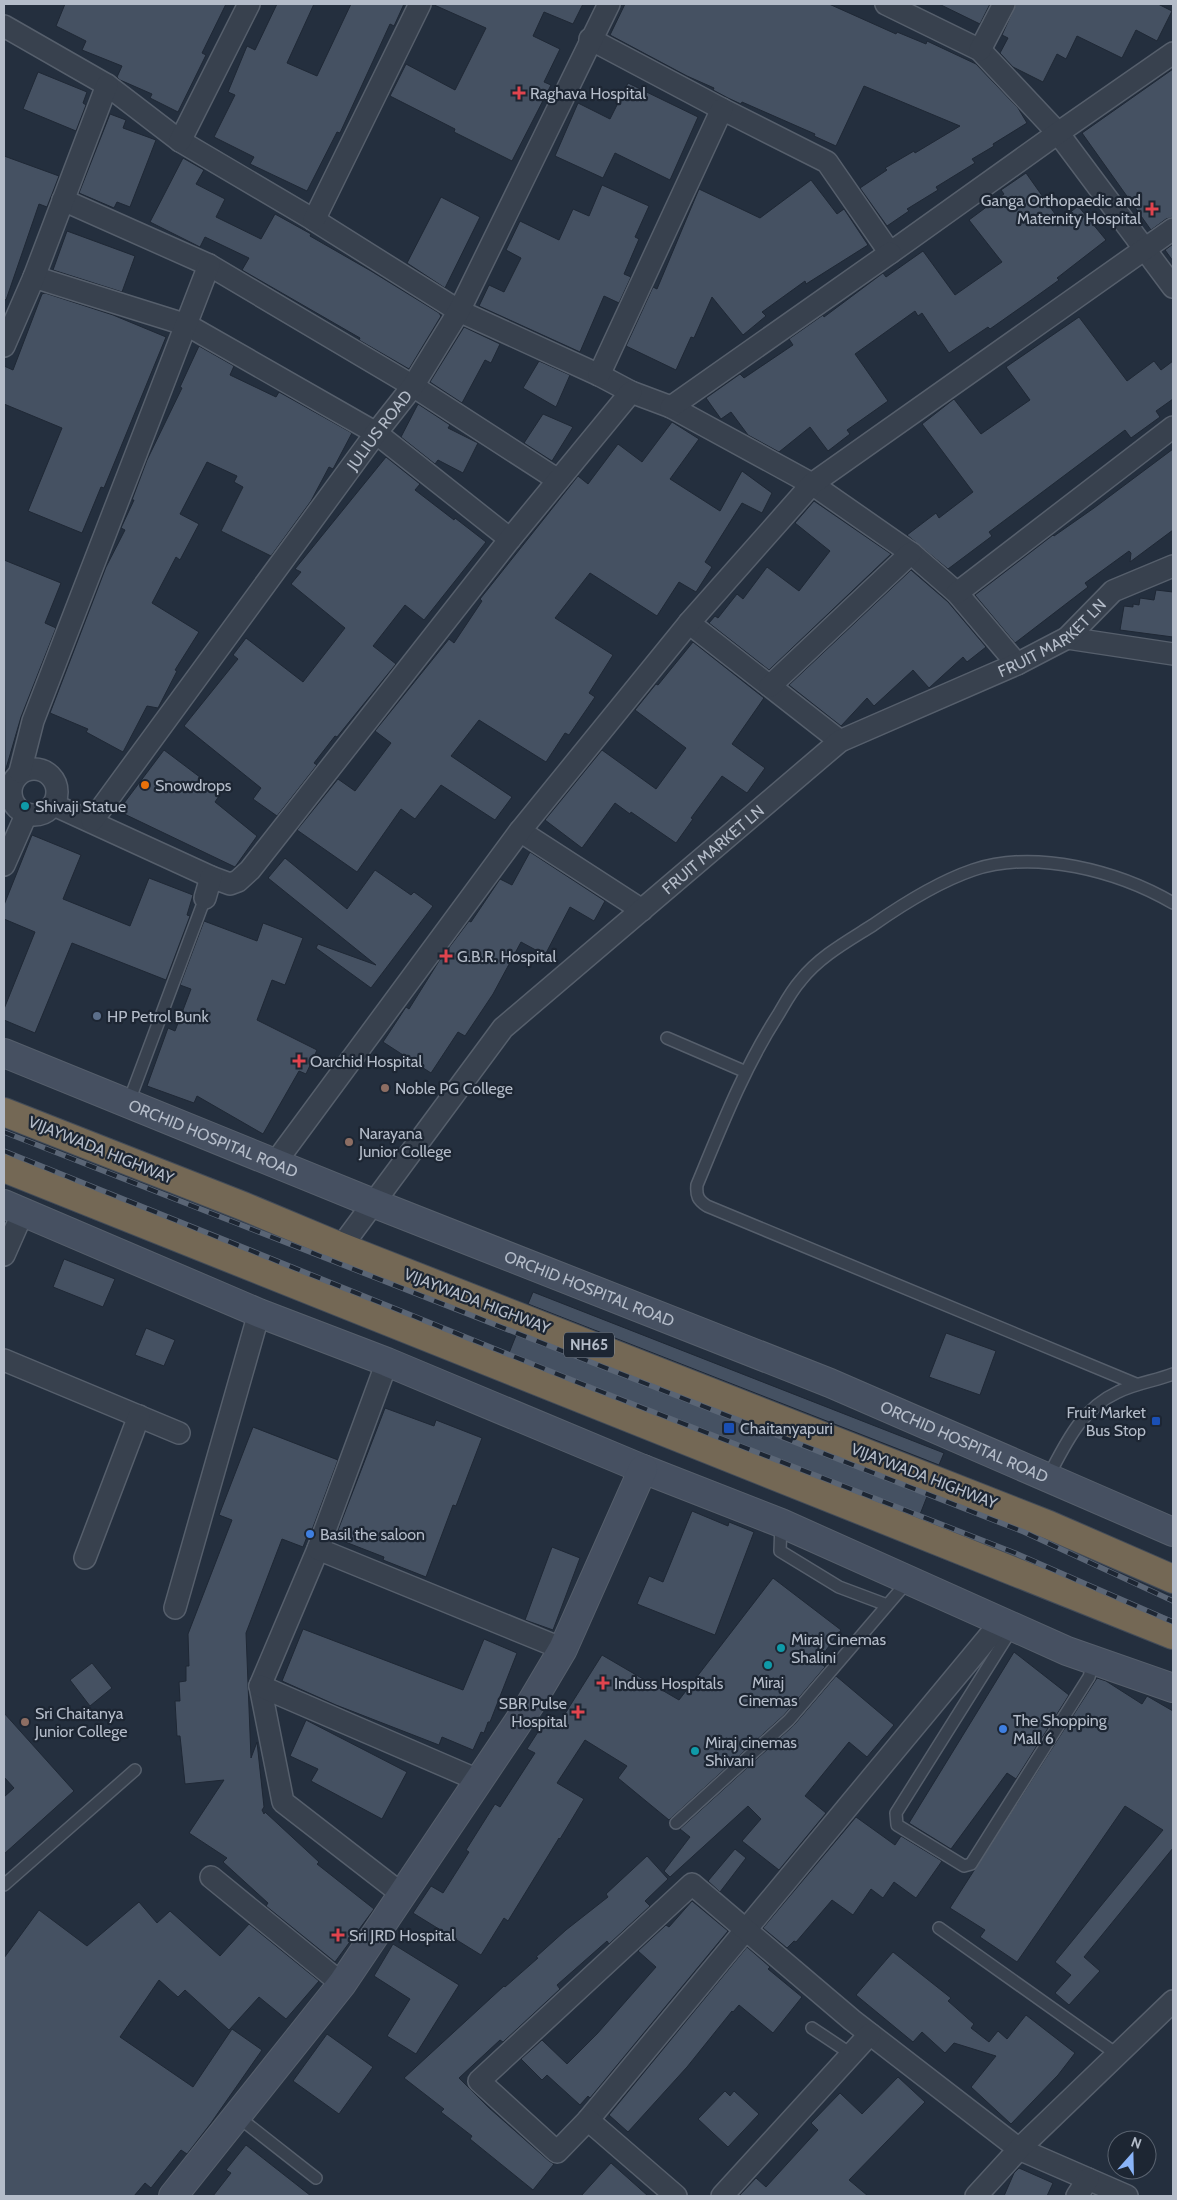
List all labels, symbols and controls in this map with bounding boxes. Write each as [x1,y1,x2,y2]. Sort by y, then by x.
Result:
place label: Raghava Hospital [530,84,646,103]
marker: Raghava Hospital [512,86,526,100]
place label: Ganga Orthopaedic and Maternity Hospital [981,191,1141,228]
marker: Ganga Orthopaedic and Maternity Hospital [1145,202,1159,216]
street label: JULIUS ROAD [342,386,416,475]
street label: FRUIT MARKET LN [995,595,1110,681]
place label: Snowdrops [155,776,232,795]
marker: Snowdrops [139,779,151,791]
place label: Shivaji Statue [35,797,126,816]
marker: Shivaji Statue [19,800,31,812]
street label: FRUIT MARKET LN [658,801,768,898]
place label: G.B.R. Hospital [457,947,556,966]
marker: G.B.R. Hospital [439,949,453,963]
place label: HP Petrol Bunk [107,1007,209,1026]
marker: HP Petrol Bunk [91,1010,103,1022]
place label: Oarchid Hospital [310,1052,422,1071]
marker: Oarchid Hospital [292,1054,306,1068]
place label: Noble PG College [395,1079,513,1098]
marker: Noble PG College [379,1082,391,1094]
street label: ORCHID HOSPITAL ROAD [126,1095,301,1181]
street label: VIJAYWADA HIGHWAY [26,1112,177,1188]
place label: Narayana Junior College [358,1124,451,1161]
marker: Narayana Junior College [343,1136,355,1148]
street label: ORCHID HOSPITAL ROAD [502,1246,677,1330]
street label: VIJAYWADA HIGHWAY [401,1264,554,1338]
road number: NH65 [564,1332,614,1358]
street label: ORCHID HOSPITAL ROAD [877,1397,1051,1486]
place label: Fruit Market Bus Stop [1066,1403,1147,1440]
marker: Fruit Market Bus Stop [1150,1415,1162,1427]
place label: Chaitanyapuri [740,1419,833,1438]
marker: Chaitanyapuri [722,1421,736,1435]
street label: VIJAYWADA HIGHWAY [848,1439,1001,1513]
place label: Basil the saloon [320,1525,425,1544]
marker: Basil the saloon [304,1528,316,1540]
place label: Miraj Cinemas Shalini [791,1630,886,1667]
marker: Miraj Cinemas Shalini [775,1642,787,1654]
marker: Miraj Cinemas [762,1659,774,1671]
place label: Miraj Cinemas [738,1673,798,1710]
place label: Induss Hospitals [614,1674,724,1693]
marker: Induss Hospitals [596,1676,610,1690]
place label: SBR Pulse Hospital [499,1694,567,1731]
place label: Sri Chaitanya Junior College [34,1704,127,1741]
marker: SBR Pulse Hospital [571,1705,585,1719]
place label: The Shopping Mall 6 [1013,1711,1108,1748]
marker: Sri Chaitanya Junior College [19,1716,31,1728]
marker: The Shopping Mall 6 [997,1723,1009,1735]
place label: Miraj cinemas Shivani [705,1733,797,1770]
marker: Miraj cinemas Shivani [689,1745,701,1757]
place label: Sri JRD Hospital [349,1926,455,1945]
marker: Sri JRD Hospital [331,1928,345,1942]
north arrow [1107,2130,1157,2180]
text: N [1129,2133,1144,2153]

